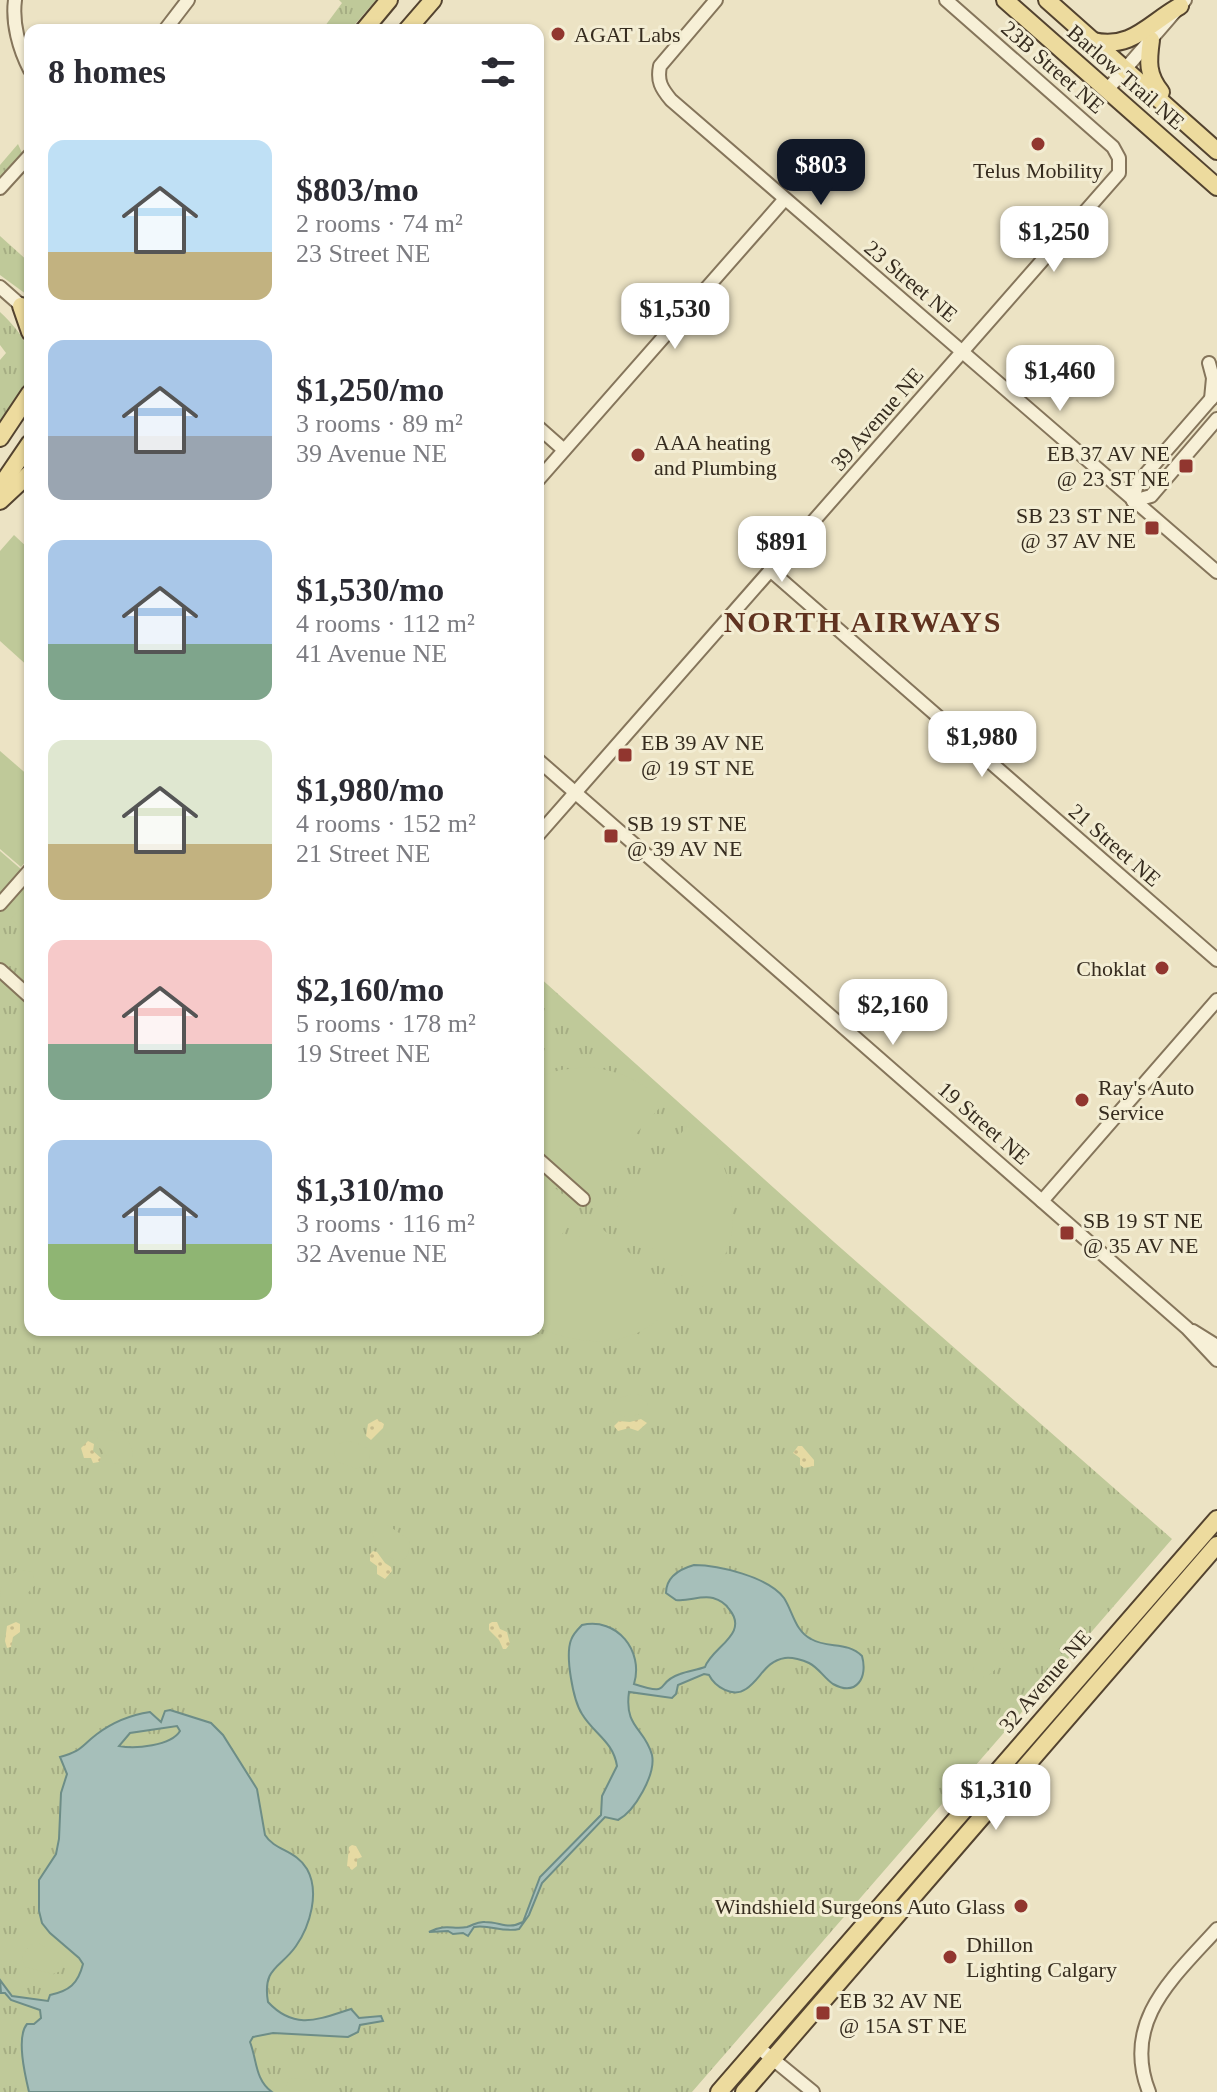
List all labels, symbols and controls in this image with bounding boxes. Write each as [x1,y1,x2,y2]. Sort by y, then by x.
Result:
street label: 23B Street NE [996,15,1110,119]
street label: Barlow Trail NE [1062,19,1190,135]
place label: AGAT Labs [574,22,681,47]
marker: AGAT Labs [549,25,567,43]
icon: filters [476,50,520,94]
text: 8 homes [48,53,166,90]
marker: Telus Mobility [1029,135,1047,153]
pin: $803 [774,139,868,207]
text: $803 [795,150,847,179]
place label: Telus Mobility [973,158,1103,183]
text: $803/mo [296,171,419,208]
icon: home [112,172,208,268]
pin: $1,250 [989,206,1119,274]
text: 2 rooms · 74 m² [296,209,463,238]
text: $1,250 [1018,217,1090,246]
street label: 23 Street NE [859,235,963,327]
text: 23 Street NE [296,239,430,268]
pin: $1,530 [610,283,740,351]
text: $1,530 [639,294,711,323]
pin: $1,460 [995,345,1125,413]
text: $1,460 [1024,356,1096,385]
street label: 39 Avenue NE [826,363,928,475]
text: $1,250/mo [296,371,444,408]
icon: home [112,372,208,468]
text: 3 rooms · 89 m² [296,409,463,438]
place label: AAA heating and Plumbing [654,430,777,480]
text: 39 Avenue NE [296,439,447,468]
place label: EB 37 AV NE @ 23 ST NE [1047,441,1170,491]
marker: AAA heating and Plumbing [629,446,647,464]
marker: EB 37 AV NE @ 23 ST NE [1177,457,1195,475]
place label: SB 23 ST NE @ 37 AV NE [1016,503,1136,553]
pin: $891 [735,516,829,584]
marker: SB 23 ST NE @ 37 AV NE [1143,519,1161,537]
text: $891 [756,527,808,556]
text: $1,530/mo [296,571,444,608]
icon: home [112,572,208,668]
district label: NORTH AIRWAYS [724,605,1002,638]
text: 4 rooms · 112 m² [296,609,475,638]
text: 41 Avenue NE [296,639,447,668]
pin: $1,980 [917,711,1047,779]
text: $1,980 [946,722,1018,751]
place label: EB 39 AV NE @ 19 ST NE [641,730,764,780]
marker: EB 39 AV NE @ 19 ST NE [616,746,634,764]
text: $1,980/mo [296,771,444,808]
icon: home [112,772,208,868]
street label: 21 Street NE [1064,798,1166,892]
text: 4 rooms · 152 m² [296,809,476,838]
place label: SB 19 ST NE @ 39 AV NE [627,811,747,861]
marker: SB 19 ST NE @ 39 AV NE [602,827,620,845]
text: 21 Street NE [296,839,430,868]
place label: Choklat [1076,956,1146,981]
marker: Choklat [1153,959,1171,977]
text: $2,160/mo [296,971,444,1008]
icon: home [112,972,208,1068]
pin: $2,160 [828,979,958,1047]
text: $2,160 [857,990,929,1019]
text: 5 rooms · 178 m² [296,1009,476,1038]
text: 19 Street NE [296,1039,430,1068]
place label: Ray's Auto Service [1098,1075,1194,1125]
street label: 19 Street NE [933,1076,1035,1170]
marker: Ray's Auto Service [1073,1091,1091,1109]
text: $1,310/mo [296,1171,444,1208]
icon: home [112,1172,208,1268]
place label: SB 19 ST NE @ 35 AV NE [1083,1208,1203,1258]
text: 3 rooms · 116 m² [296,1209,475,1238]
marker: SB 19 ST NE @ 35 AV NE [1058,1224,1076,1242]
text: 32 Avenue NE [296,1239,447,1268]
street label: 32 Avenue NE [994,1625,1096,1737]
pin: $1,310 [931,1764,1061,1832]
text: $1,310 [960,1775,1032,1804]
place label: Windshield Surgeons Auto Glass [715,1894,1005,1919]
marker: Windshield Surgeons Auto Glass [1012,1897,1030,1915]
place label: Dhillon Lighting Calgary [966,1932,1117,1982]
marker: Dhillon Lighting Calgary [941,1948,959,1966]
place label: EB 32 AV NE @ 15A ST NE [839,1988,967,2038]
marker: EB 32 AV NE @ 15A ST NE [814,2004,832,2022]

